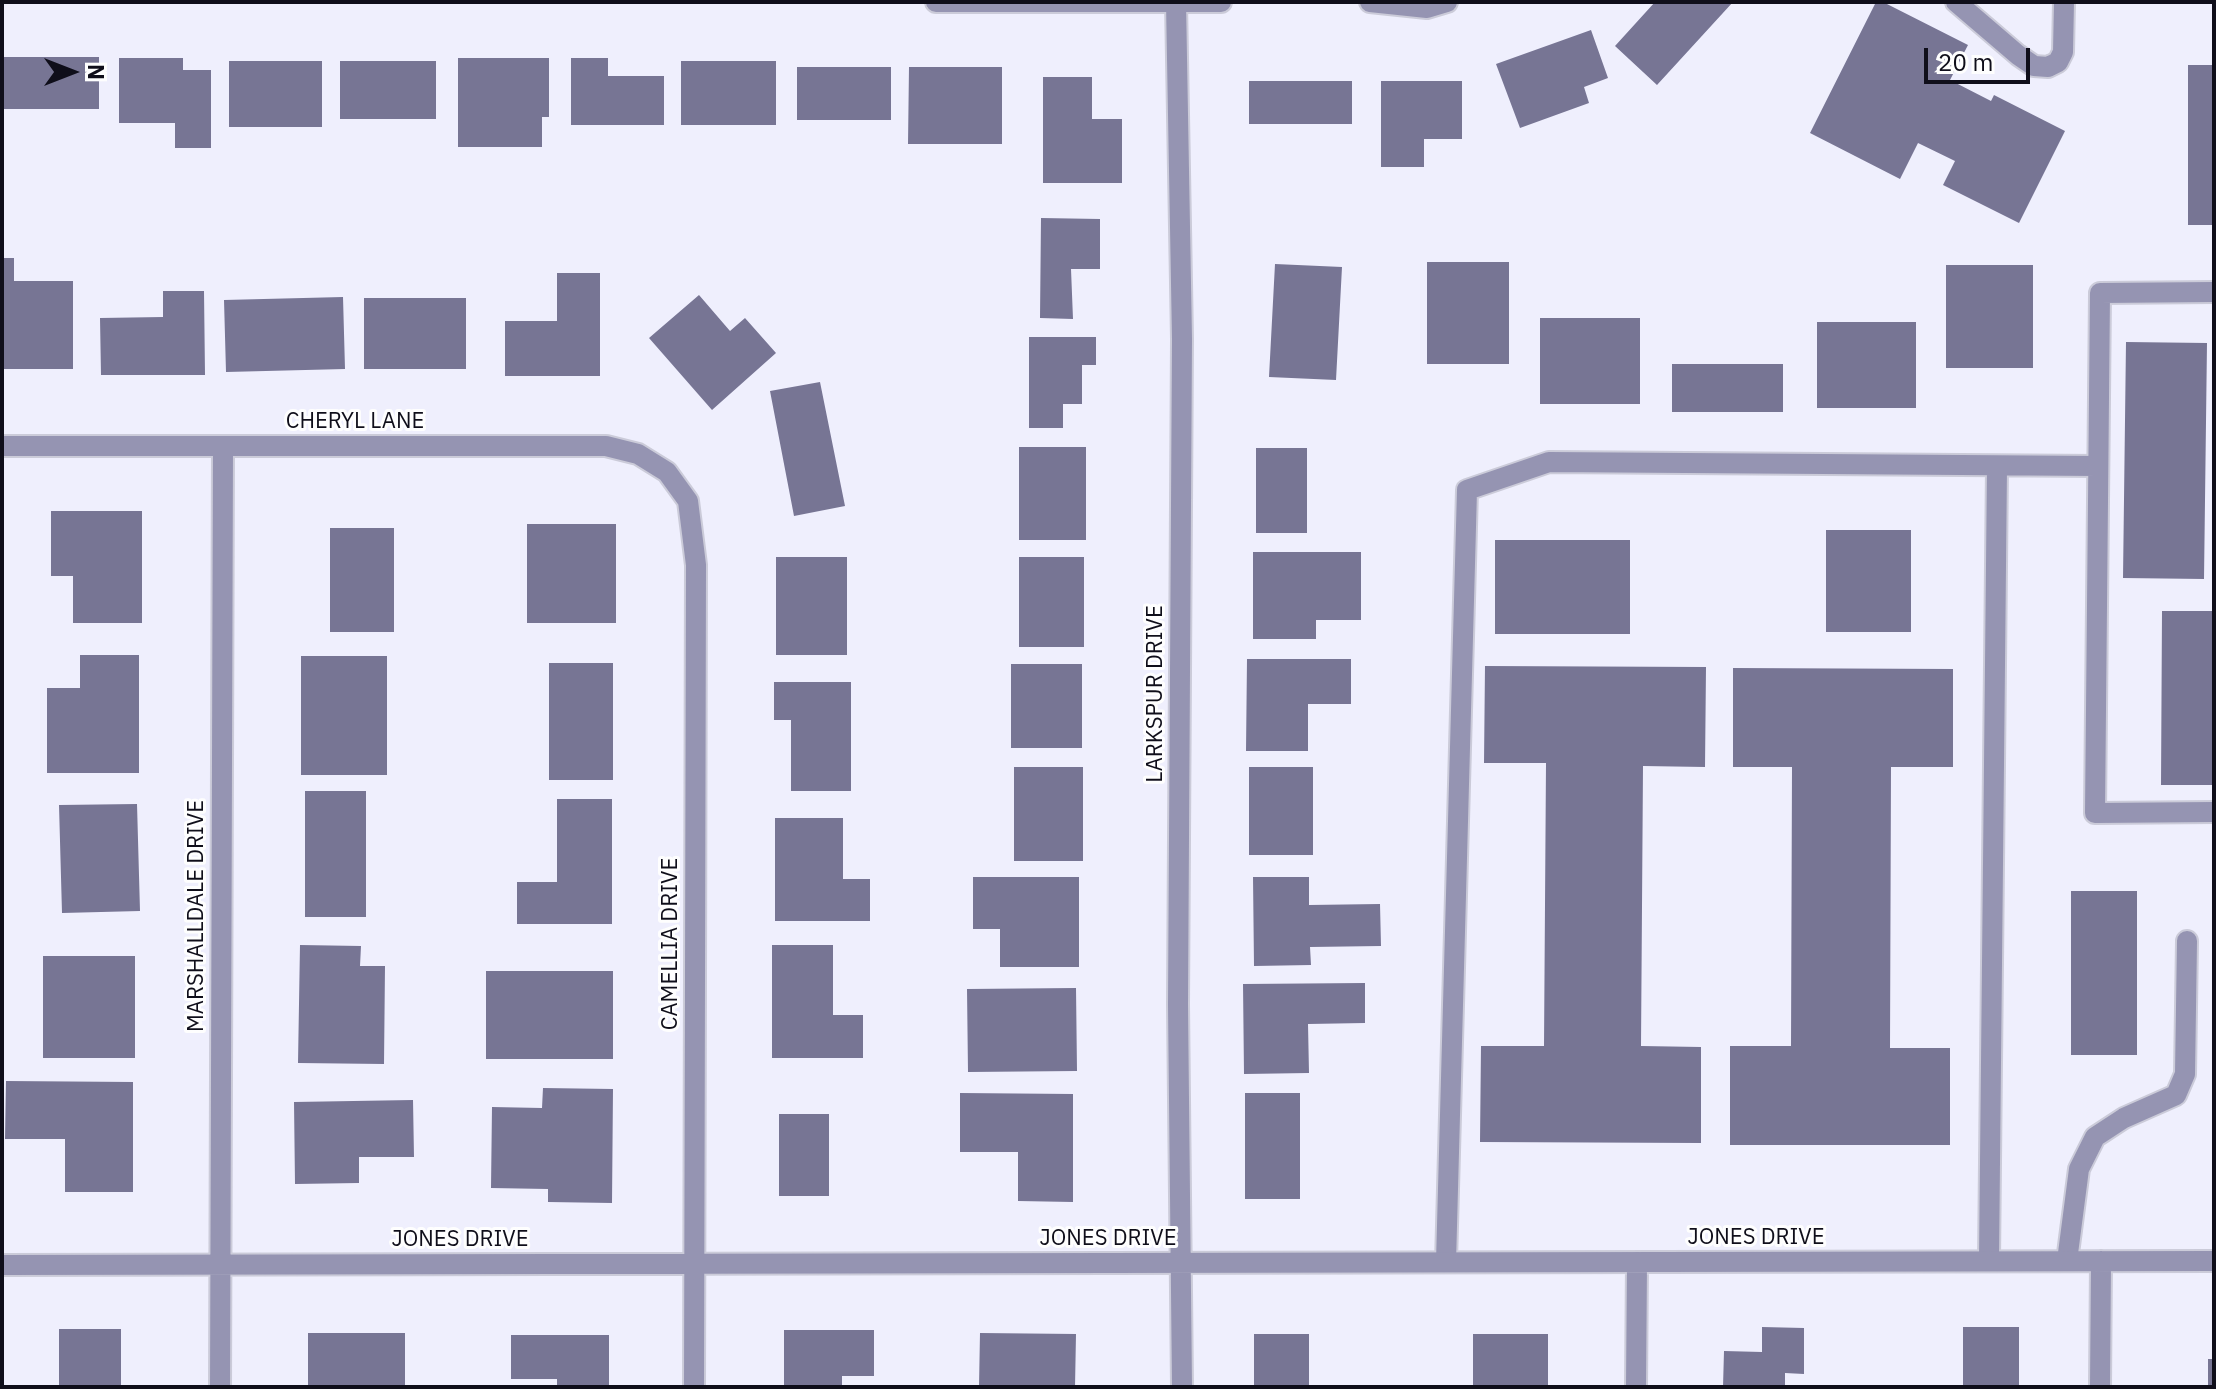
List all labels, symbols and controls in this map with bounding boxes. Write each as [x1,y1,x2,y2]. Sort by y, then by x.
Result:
north arrow [32,32,112,112]
scale bar [1928,32,2034,82]
text: 20 m [1938,46,1993,78]
text: N [82,64,111,80]
street label: CHERYL LANE [286,409,424,435]
street label: LARKSPUR DRIVE [1143,605,1169,783]
street label: MARSHALLDALE DRIVE [184,800,210,1032]
street label: CAMELLIA DRIVE [658,858,684,1030]
street label: JONES DRIVE [1687,1225,1825,1251]
street label: JONES DRIVE [1039,1226,1177,1252]
street label: JONES DRIVE [391,1227,529,1253]

